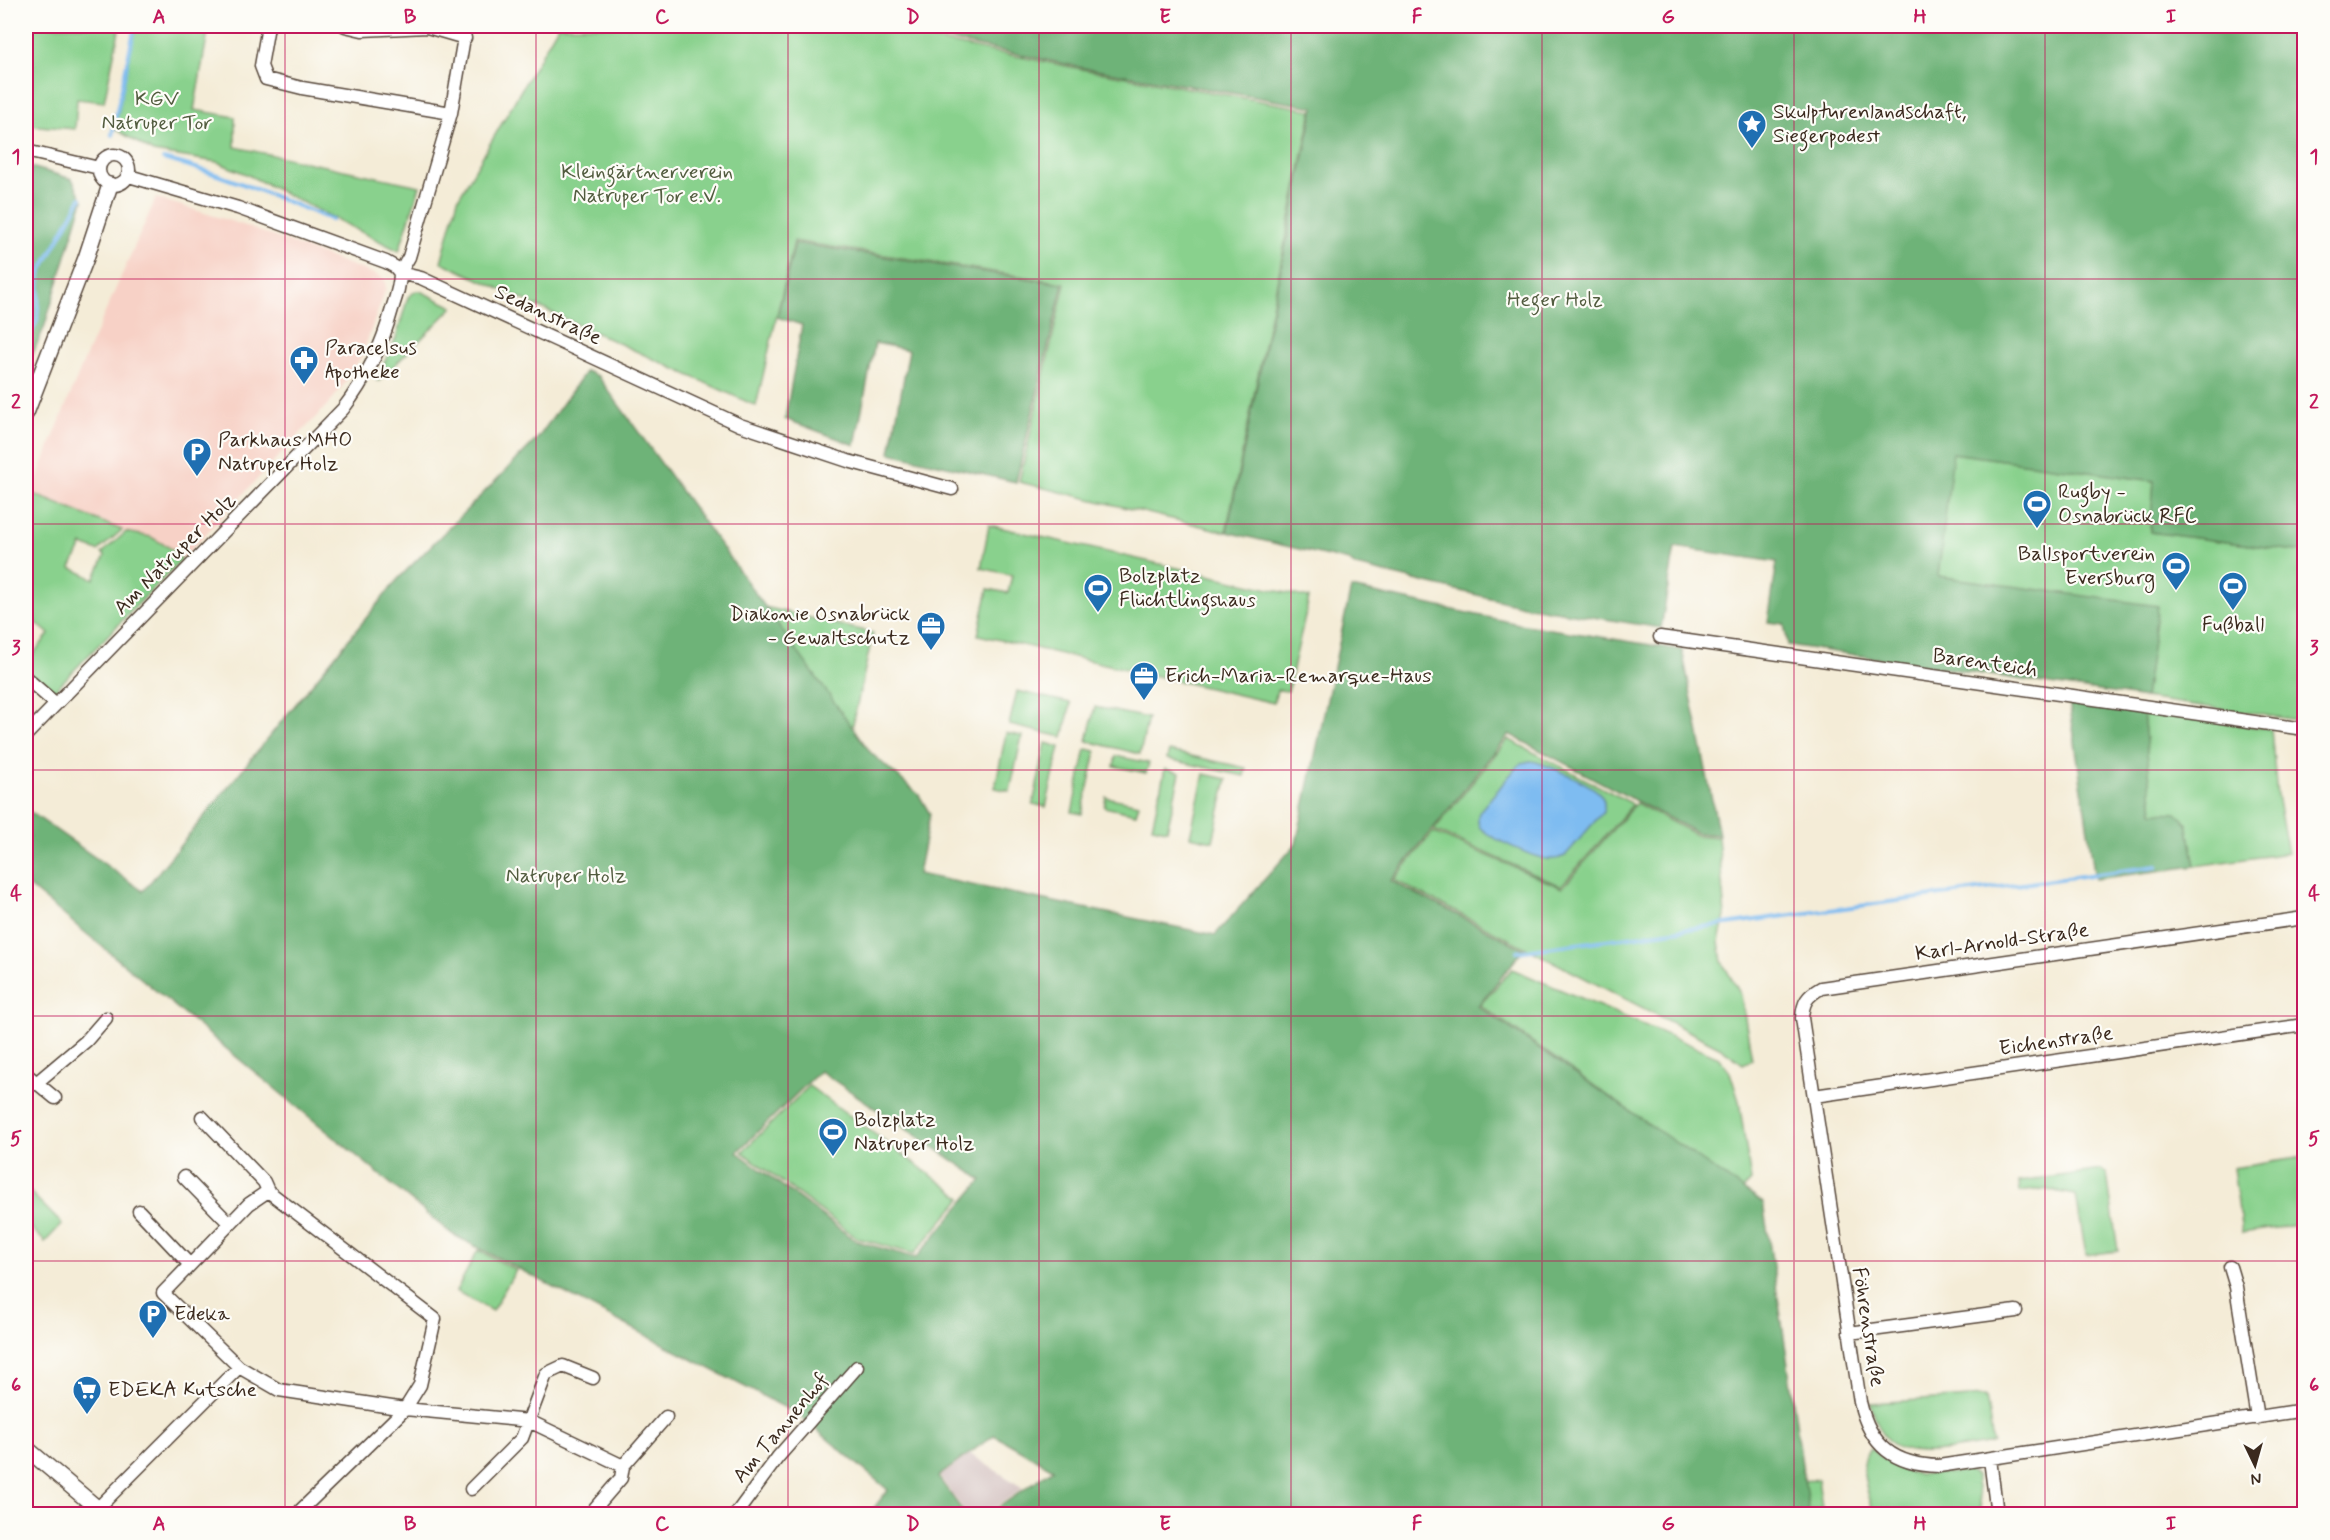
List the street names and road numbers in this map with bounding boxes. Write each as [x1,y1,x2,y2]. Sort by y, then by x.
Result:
street label: Sedanstraße [490,278,606,352]
street label: Am Natruper Holz [108,486,243,621]
street label: Barenteich [1931,642,2039,684]
street label: Karl-Arnold-Straße [1913,916,2091,968]
street label: Eichenstraße [1997,1019,2115,1063]
street label: Föhrenstraße [1845,1265,1891,1389]
street label: Am Tannenhof [727,1367,835,1489]

